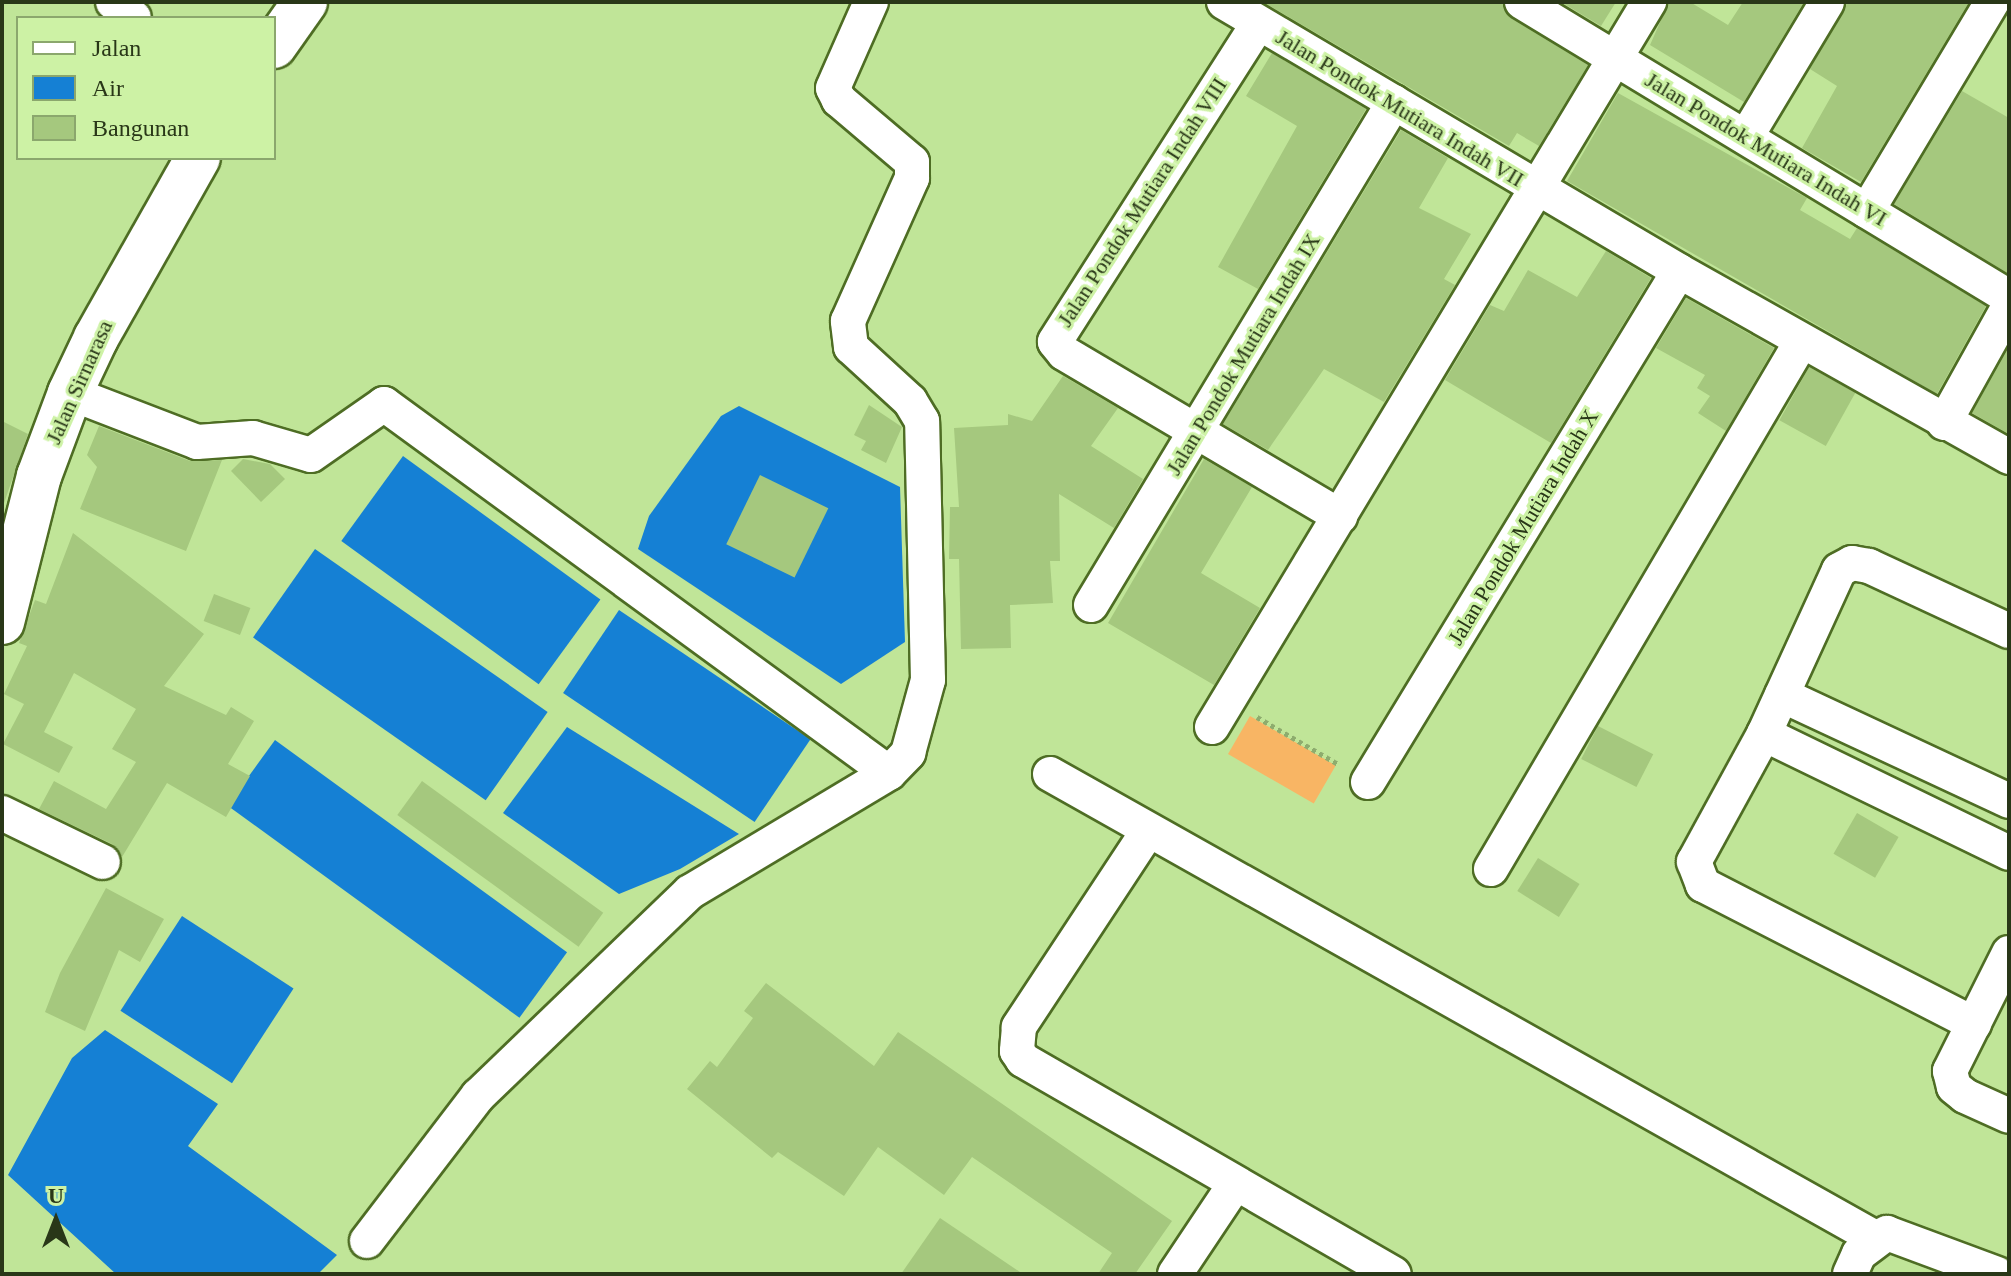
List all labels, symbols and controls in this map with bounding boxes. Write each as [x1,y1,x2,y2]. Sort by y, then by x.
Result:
legend [16,16,276,160]
street label: Jalan Pondok Mutiara Indah VII [1271,23,1529,193]
text: Jalan [92,35,141,61]
street label: Jalan Pondok Mutiara Indah VI [1640,66,1892,232]
street label: Jalan Pondok Mutiara Indah VIII [1051,72,1233,332]
text: Air [92,75,124,101]
text: Bangunan [92,115,189,141]
street label: Jalan Pondok Mutiara Indah IX [1160,228,1326,480]
street label: Jalan Sirnarasa [40,316,118,448]
street label: Jalan Pondok Mutiara Indah X [1442,404,1604,650]
north arrow [16,1180,96,1260]
text: U [48,1183,64,1208]

